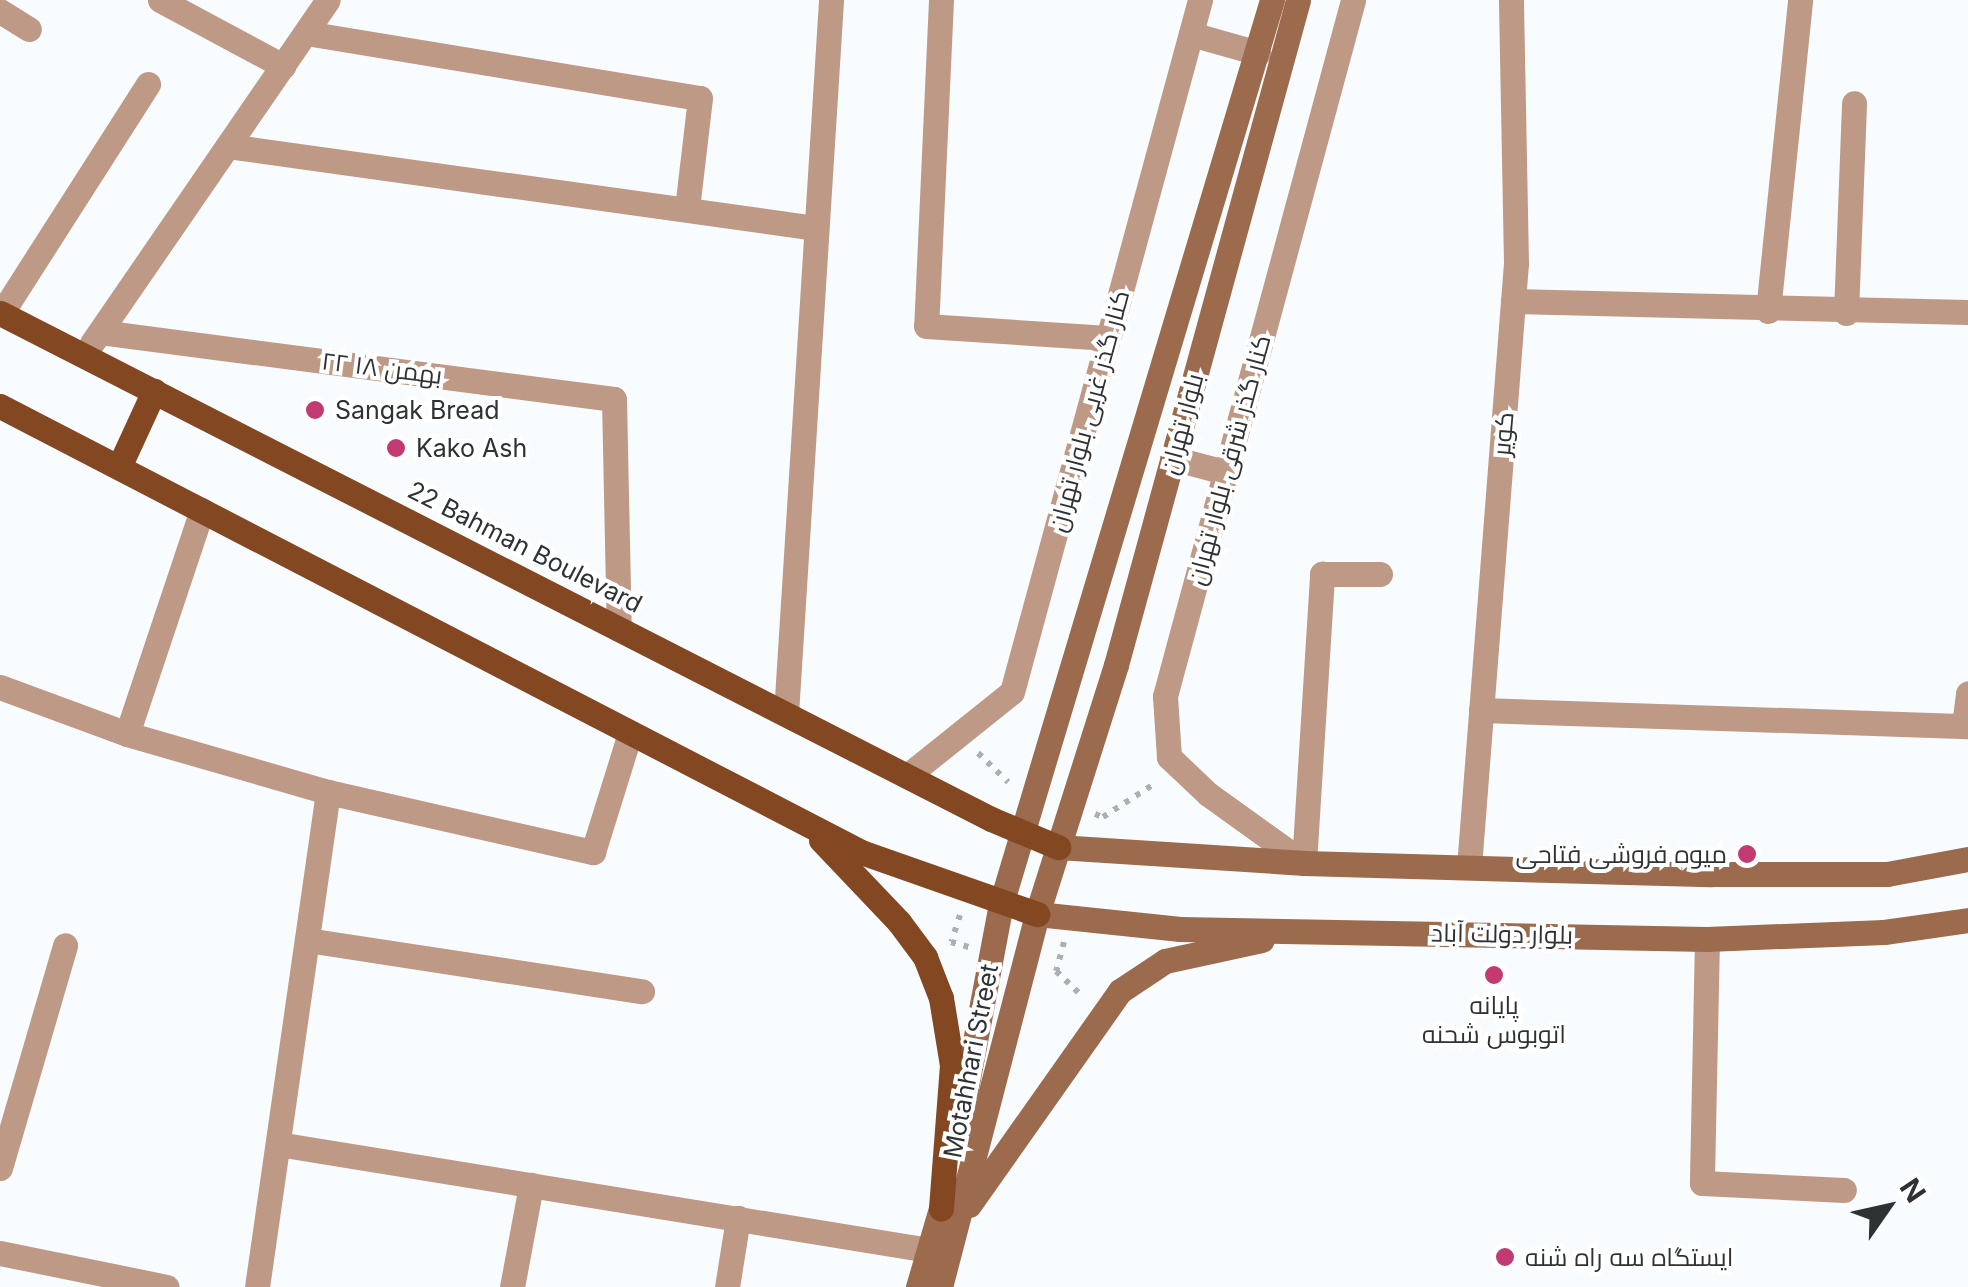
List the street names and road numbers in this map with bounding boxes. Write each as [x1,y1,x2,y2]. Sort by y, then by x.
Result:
street label: کنار گذر غربی بلوار تهران [1042,287,1136,535]
street label: کنار گذر شرقی بلوار تهران [1181,331,1277,589]
street label: ۲۲ بهمن ۱۸ [320,346,444,390]
street label: بلوار تهران [1154,370,1210,478]
street label: کویر [1486,411,1520,457]
street label: 22 Bahman Boulevard [403,475,647,619]
street label: بلوار دولت آباد [1431,918,1573,950]
street label: Motahhari Street [937,961,1005,1161]

